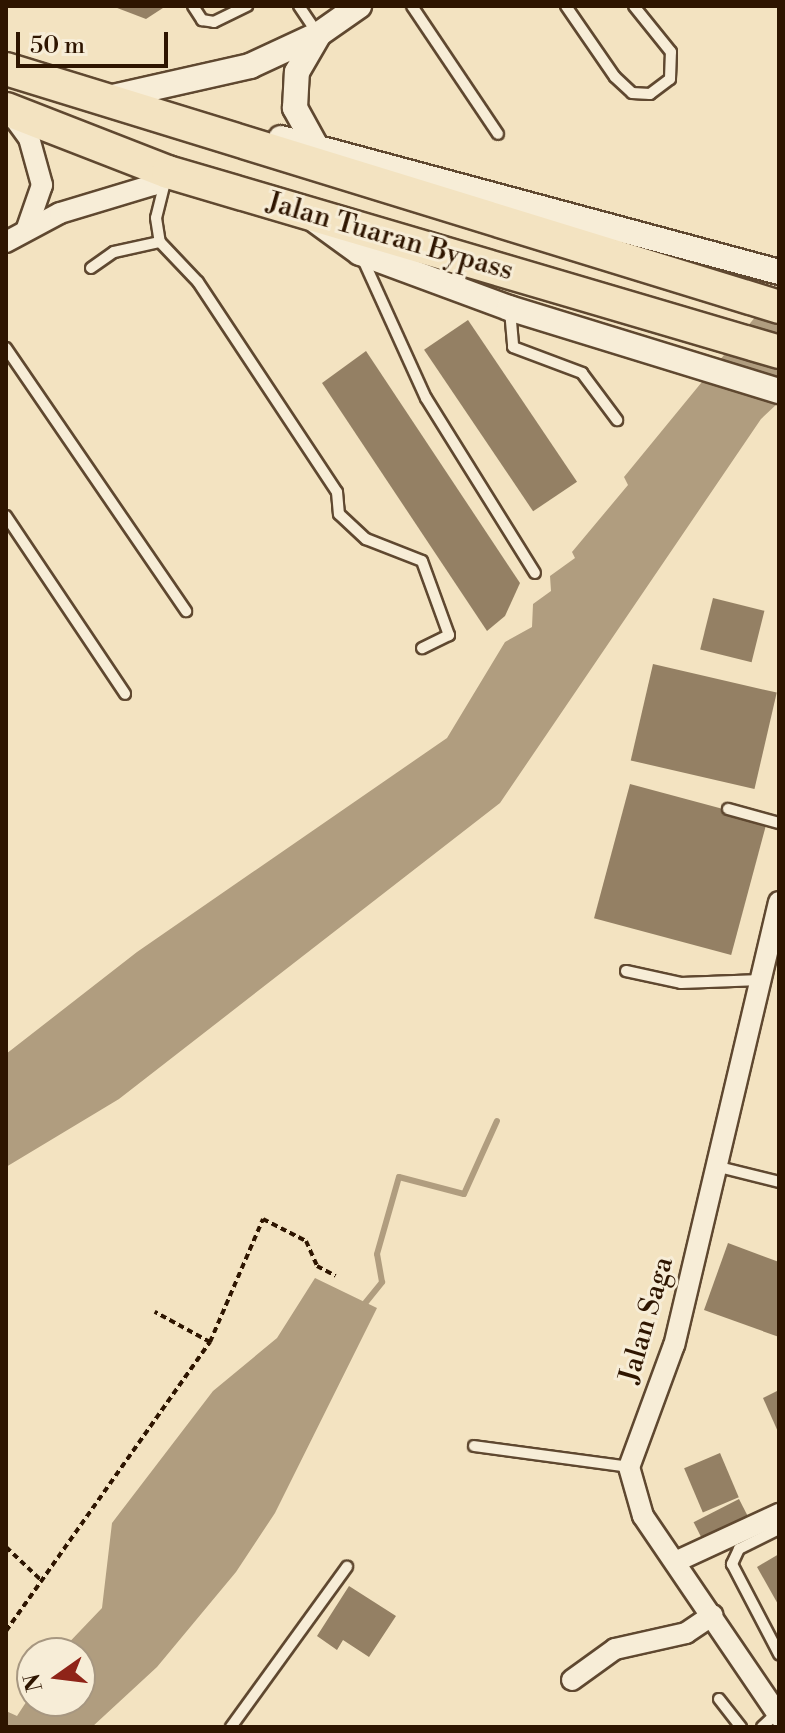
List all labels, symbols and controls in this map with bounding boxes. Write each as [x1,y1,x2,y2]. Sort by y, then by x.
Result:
scale bar [20,16,172,66]
text: 50 m [30,31,85,61]
street label: Jalan Tuaran Bypass [263,186,517,288]
street label: Jalan Saga [613,1253,681,1387]
north arrow [16,1637,96,1717]
text: N [19,1671,49,1694]

